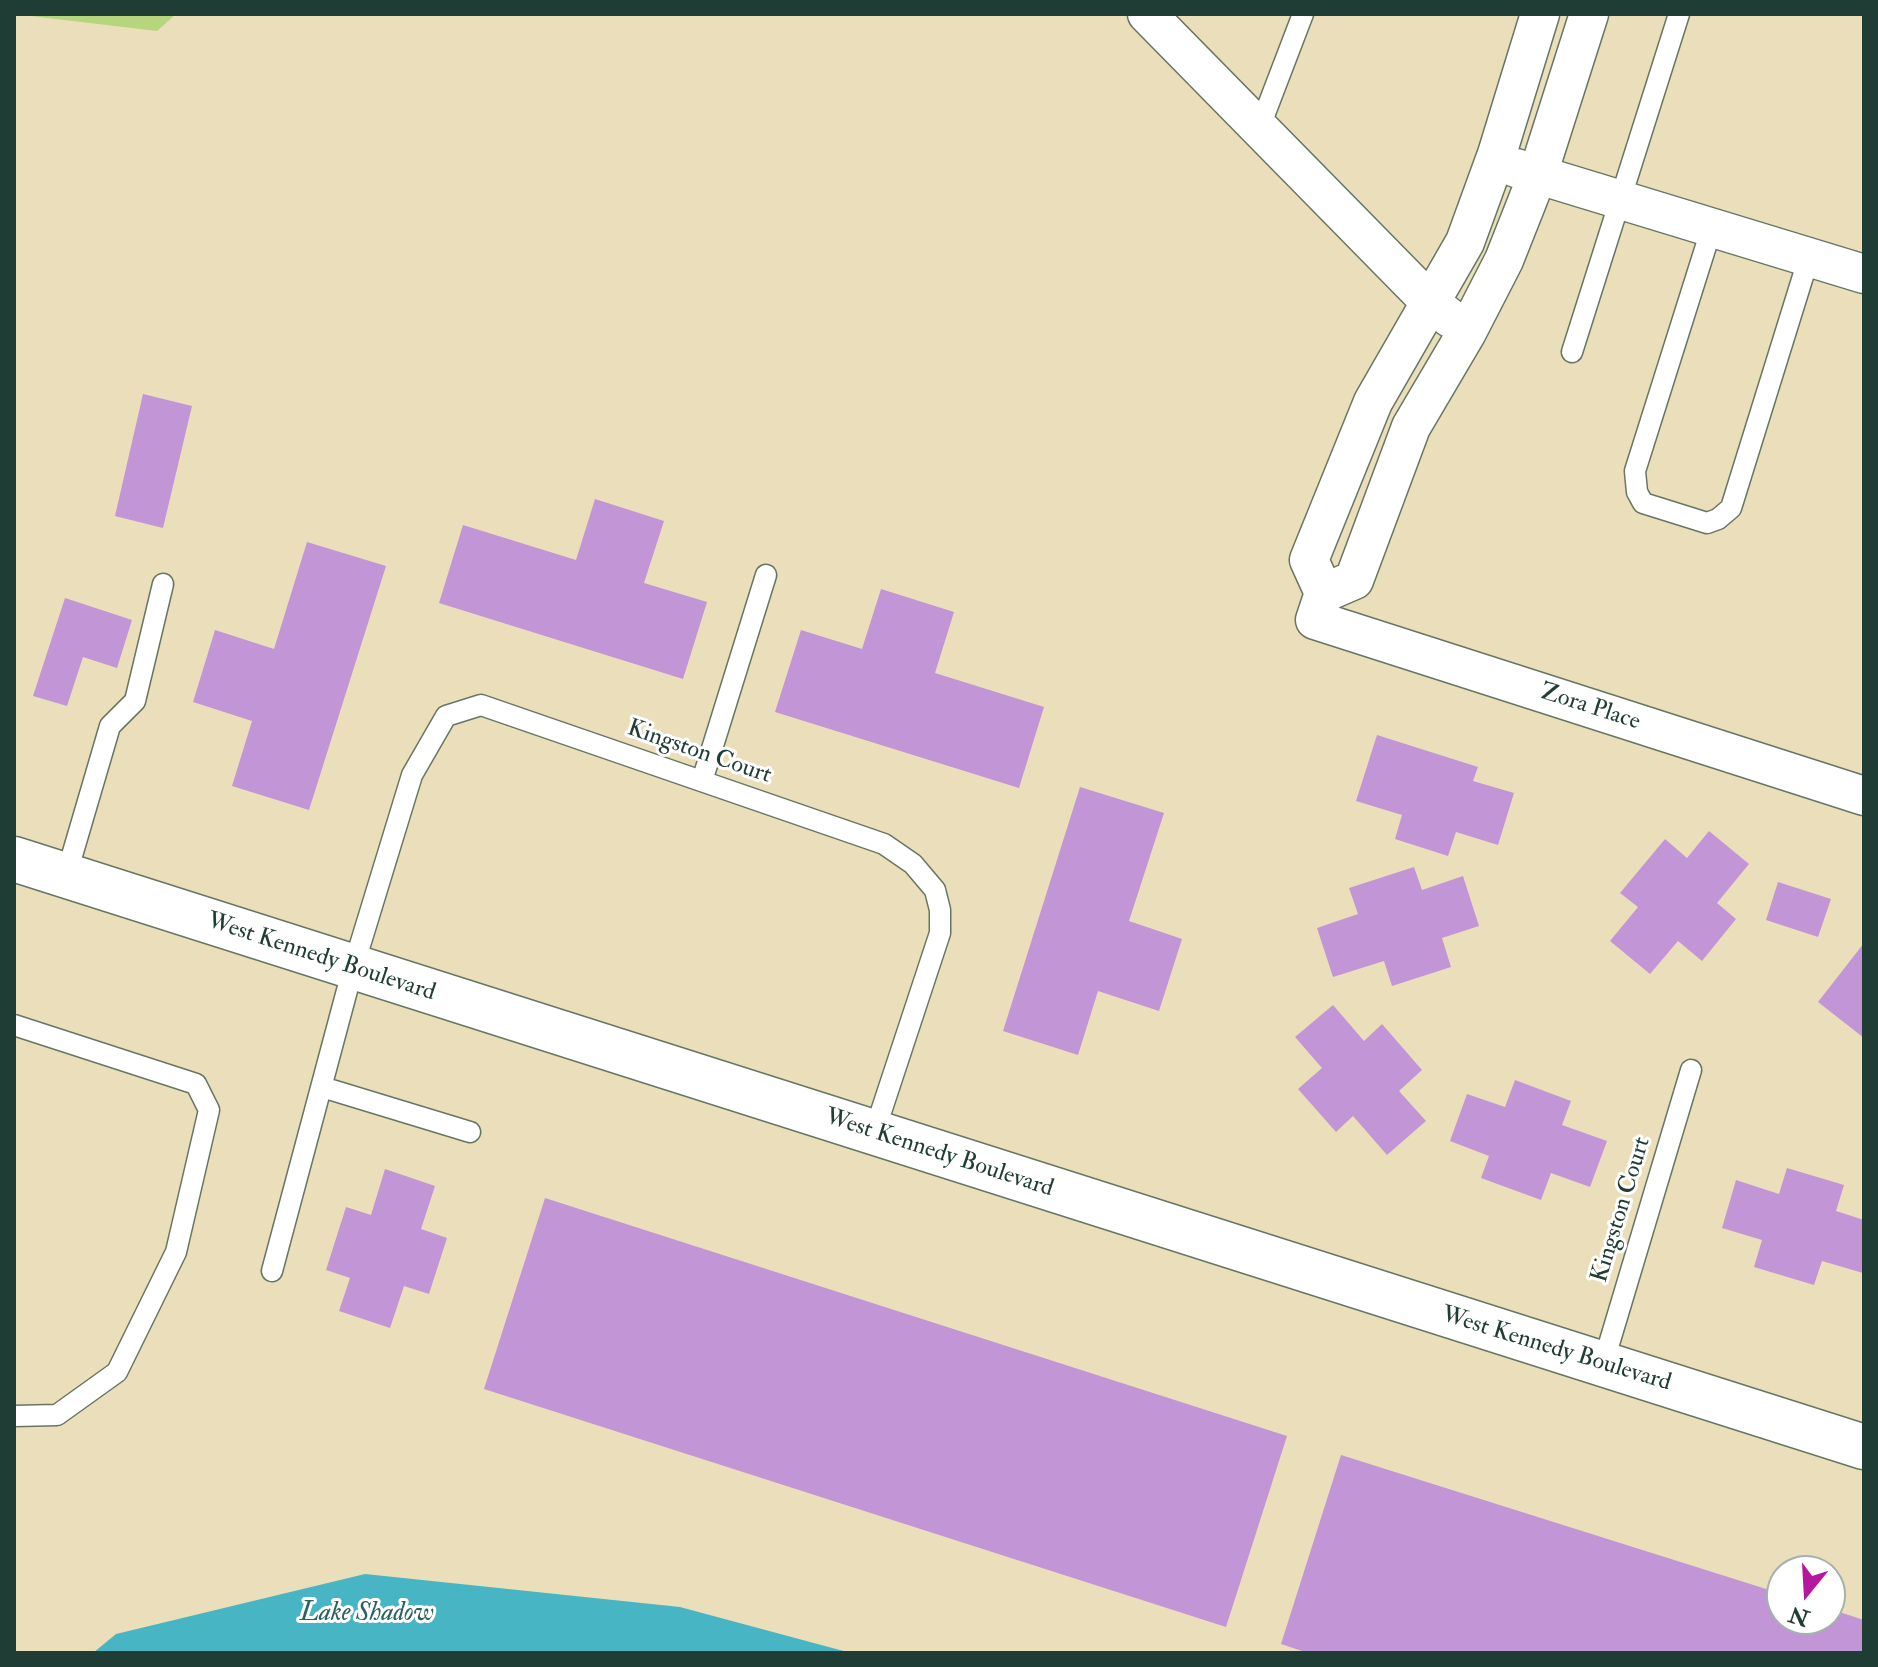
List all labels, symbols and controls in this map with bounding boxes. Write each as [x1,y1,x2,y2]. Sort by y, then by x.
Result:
street label: Zora Place [1536,678,1644,738]
street label: Kingston Court [623,715,775,791]
street label: West Kennedy Boulevard [203,907,439,1009]
street label: West Kennedy Boulevard [821,1103,1057,1205]
street label: Kingston Court [1586,1134,1658,1286]
street label: West Kennedy Boulevard [1438,1301,1674,1399]
north arrow [1766,1555,1846,1635]
water label: Lake Shadow [300,1598,434,1630]
text: N [1786,1600,1813,1632]

